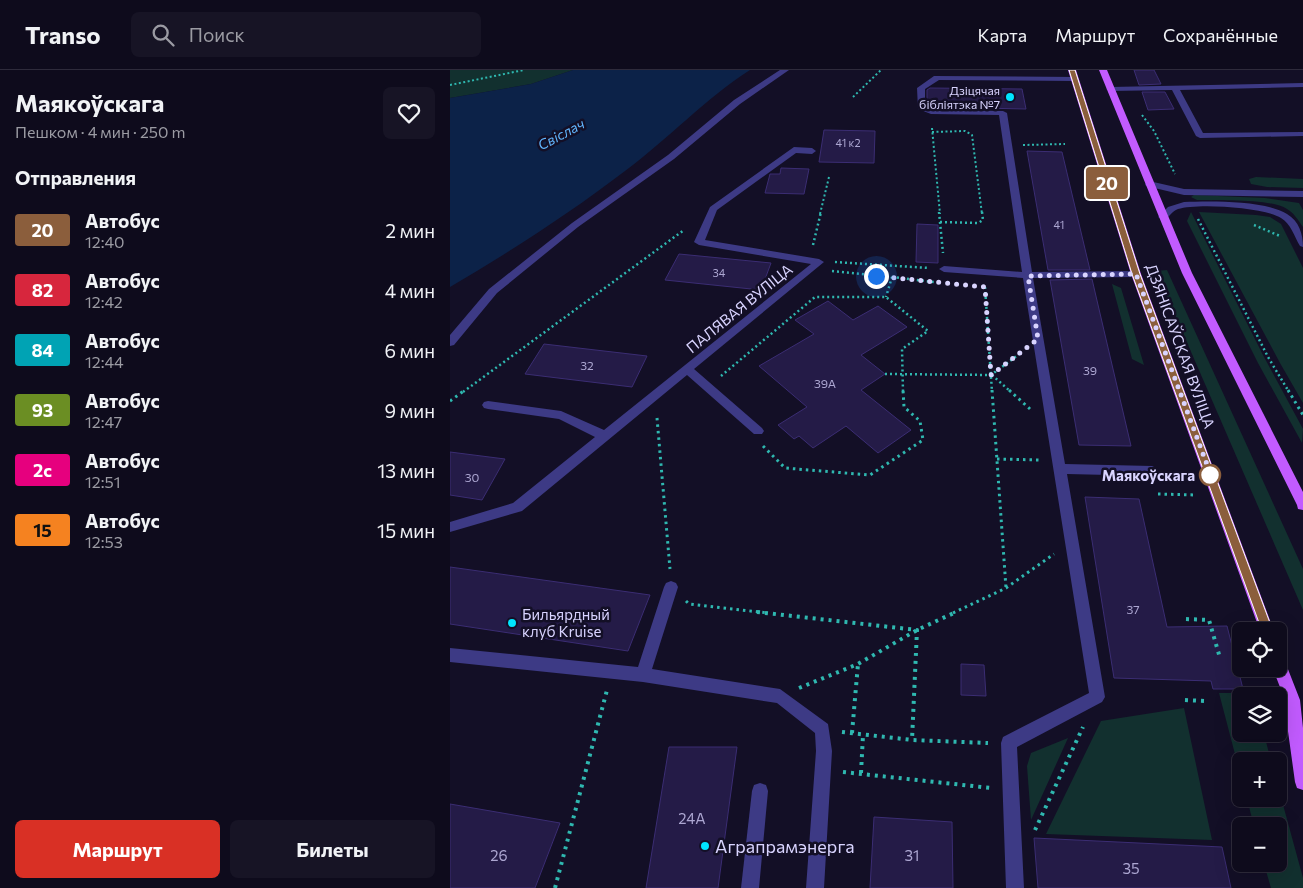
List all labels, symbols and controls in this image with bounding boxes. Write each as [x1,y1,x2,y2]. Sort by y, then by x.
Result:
search box [131,12,481,57]
text: Transo [25,20,101,49]
icon: search [149,21,177,49]
text: Поиск [189,23,245,46]
text: Карта [978,24,1027,46]
text: Маршрут [1055,24,1135,46]
text: Сохранённые [1163,24,1278,46]
place label: Дзіцячая бібліятэка №7 [919,83,1000,111]
button: heart [383,87,435,139]
text: Маякоўскага [15,88,164,117]
marker: Дзіцячая бібліятэка №7 [1004,91,1016,103]
water label: Свіслач [535,114,588,153]
text: Пешком · 4 мин · 250 m [15,122,185,141]
house number: 41 к2 [835,136,861,149]
text: Отправления [15,166,136,189]
line badge: 20 [1084,167,1130,199]
text: 20 [1096,172,1118,194]
text: Автобус [85,209,160,232]
house number: 41 [1054,218,1064,231]
text: 20 [31,219,54,241]
text: 2 мин [386,219,435,242]
text: 12:40 [85,232,125,251]
street label: ПАЛЯВАЯ ВУЛІЦА [682,260,796,356]
street label: ДЗЯНІСАЎСКАЯ ВУЛІЦА [1143,261,1219,431]
your location [864,264,889,289]
house number: 34 [713,266,726,279]
text: Автобус [85,269,160,292]
text: 82 [32,279,53,301]
text: 4 мин [385,279,435,302]
text: 12:42 [85,292,123,311]
text: Автобус [85,329,160,352]
text: 84 [31,339,54,361]
text: 6 мин [385,339,435,362]
text: 12:44 [85,352,124,371]
house number: 32 [580,358,594,372]
house number: 39 [1083,363,1097,377]
house number: 39А [814,376,836,390]
text: Автобус [85,389,160,412]
text: 93 [32,399,53,421]
text: 9 мин [385,399,435,422]
text: 12:47 [85,412,122,431]
text: Автобус [85,449,160,472]
text: 2с [33,459,52,481]
text: 13 мин [377,459,435,482]
marker: Маякоўскага [1199,464,1221,486]
place label: Маякоўскага [1102,466,1195,484]
house number: 30 [465,470,480,484]
text: 12:51 [85,472,121,491]
text: Автобус [85,509,160,532]
text: 15 [33,519,52,541]
text: 15 мин [377,519,435,542]
text: 12:53 [85,532,123,551]
house number: 37 [1126,602,1140,616]
place label: Бильярдный клуб Kruise [522,605,610,640]
marker: Бильярдный клуб Kruise [506,617,518,629]
map controls [1232,622,1287,872]
button: locate [1232,622,1287,677]
button: layers [1232,687,1287,742]
button: + [1232,752,1287,807]
house number: 24А [678,809,706,827]
button: − [1232,817,1287,872]
button: Маршрут [15,820,220,878]
button: Билеты [230,820,435,878]
place label: Аграпрамэнерга [715,835,855,857]
marker: Аграпрамэнерга [699,840,711,852]
house number: 26 [490,846,508,864]
house number: 31 [905,846,919,864]
house number: 35 [1122,859,1140,877]

